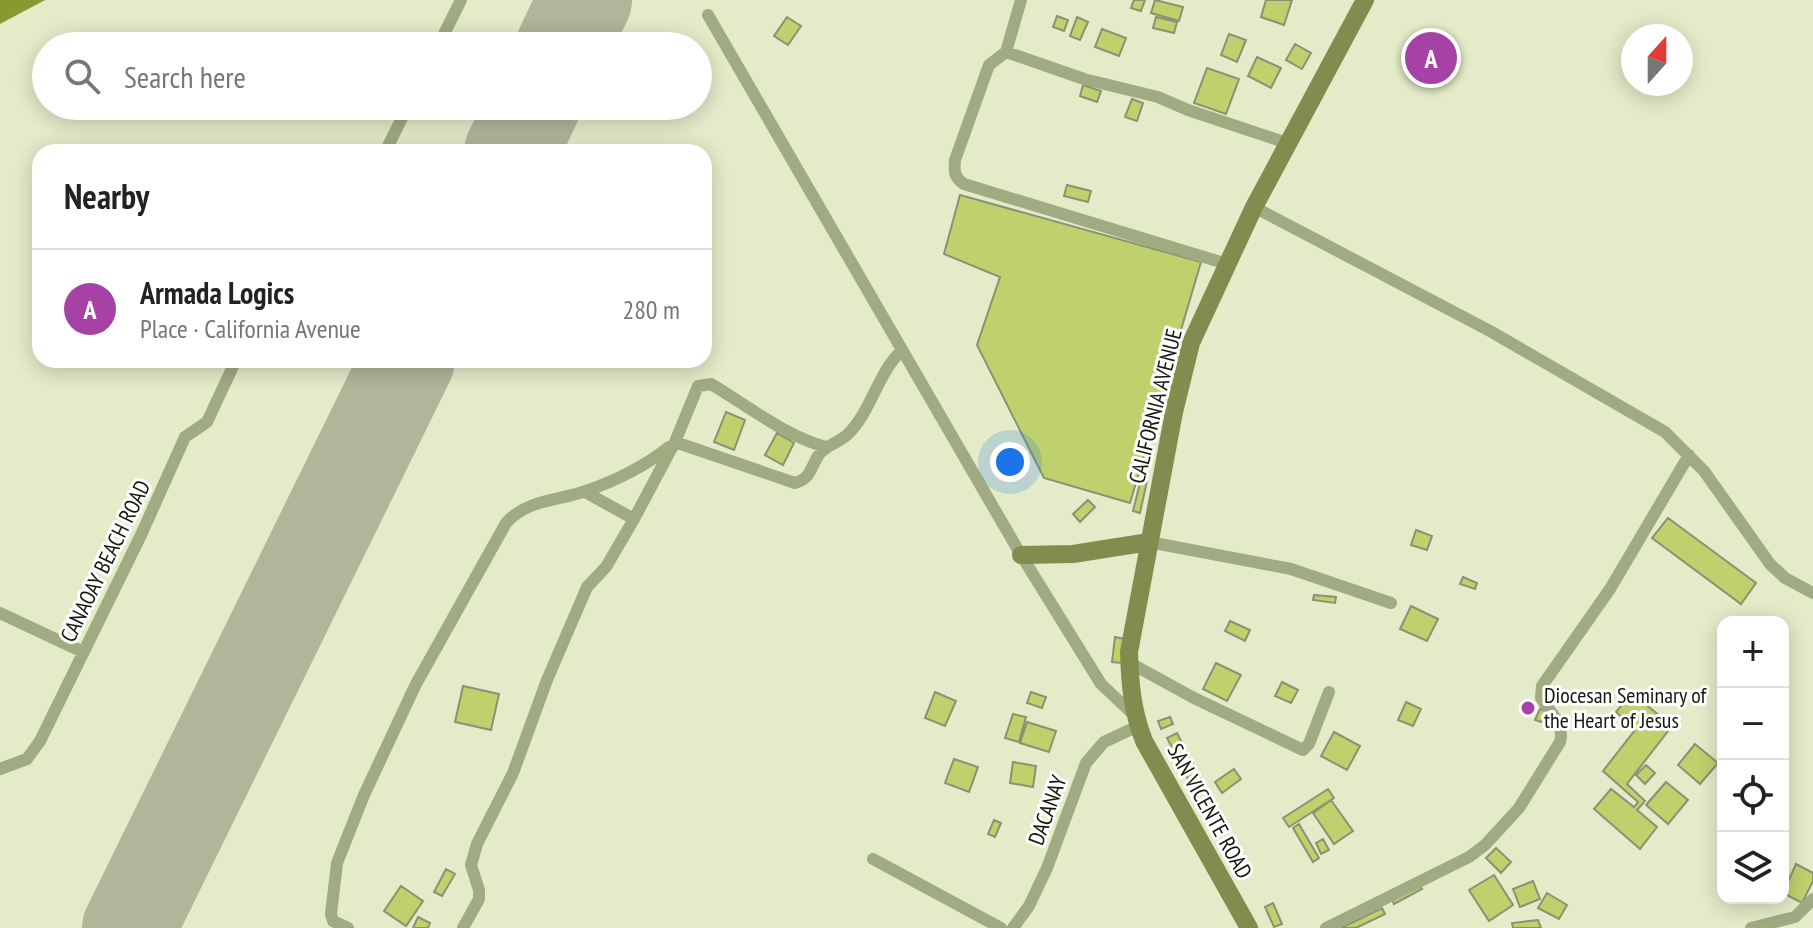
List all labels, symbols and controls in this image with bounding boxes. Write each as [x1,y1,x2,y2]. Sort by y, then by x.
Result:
north arrow [1621,24,1693,96]
pin: A [1405,28,1457,88]
search box [32,32,712,120]
icon: search [60,54,104,98]
text: Search here [124,57,246,96]
text: Nearby [64,174,149,218]
text: Armada Logics [140,273,294,312]
text: A [83,293,97,326]
text: 280 m [622,293,680,326]
text: Place · California Avenue [140,312,361,345]
street label: CALIFORNIA AVENUE [1122,326,1188,486]
your location [990,442,1030,482]
street label: CANAOAY BEACH ROAD [54,476,156,646]
map controls [1717,616,1789,904]
button: + [1717,616,1789,688]
place label: Diocesan Seminary of the Heart of Jesus [1544,681,1708,734]
button: − [1717,688,1789,760]
marker: Diocesan Seminary of the Heart of Jesus [1519,699,1537,717]
street label: SAN VICENTE ROAD [1161,739,1259,883]
button: locate [1717,760,1789,832]
street label: DACANAY [1022,771,1072,849]
button: layers [1717,832,1789,904]

